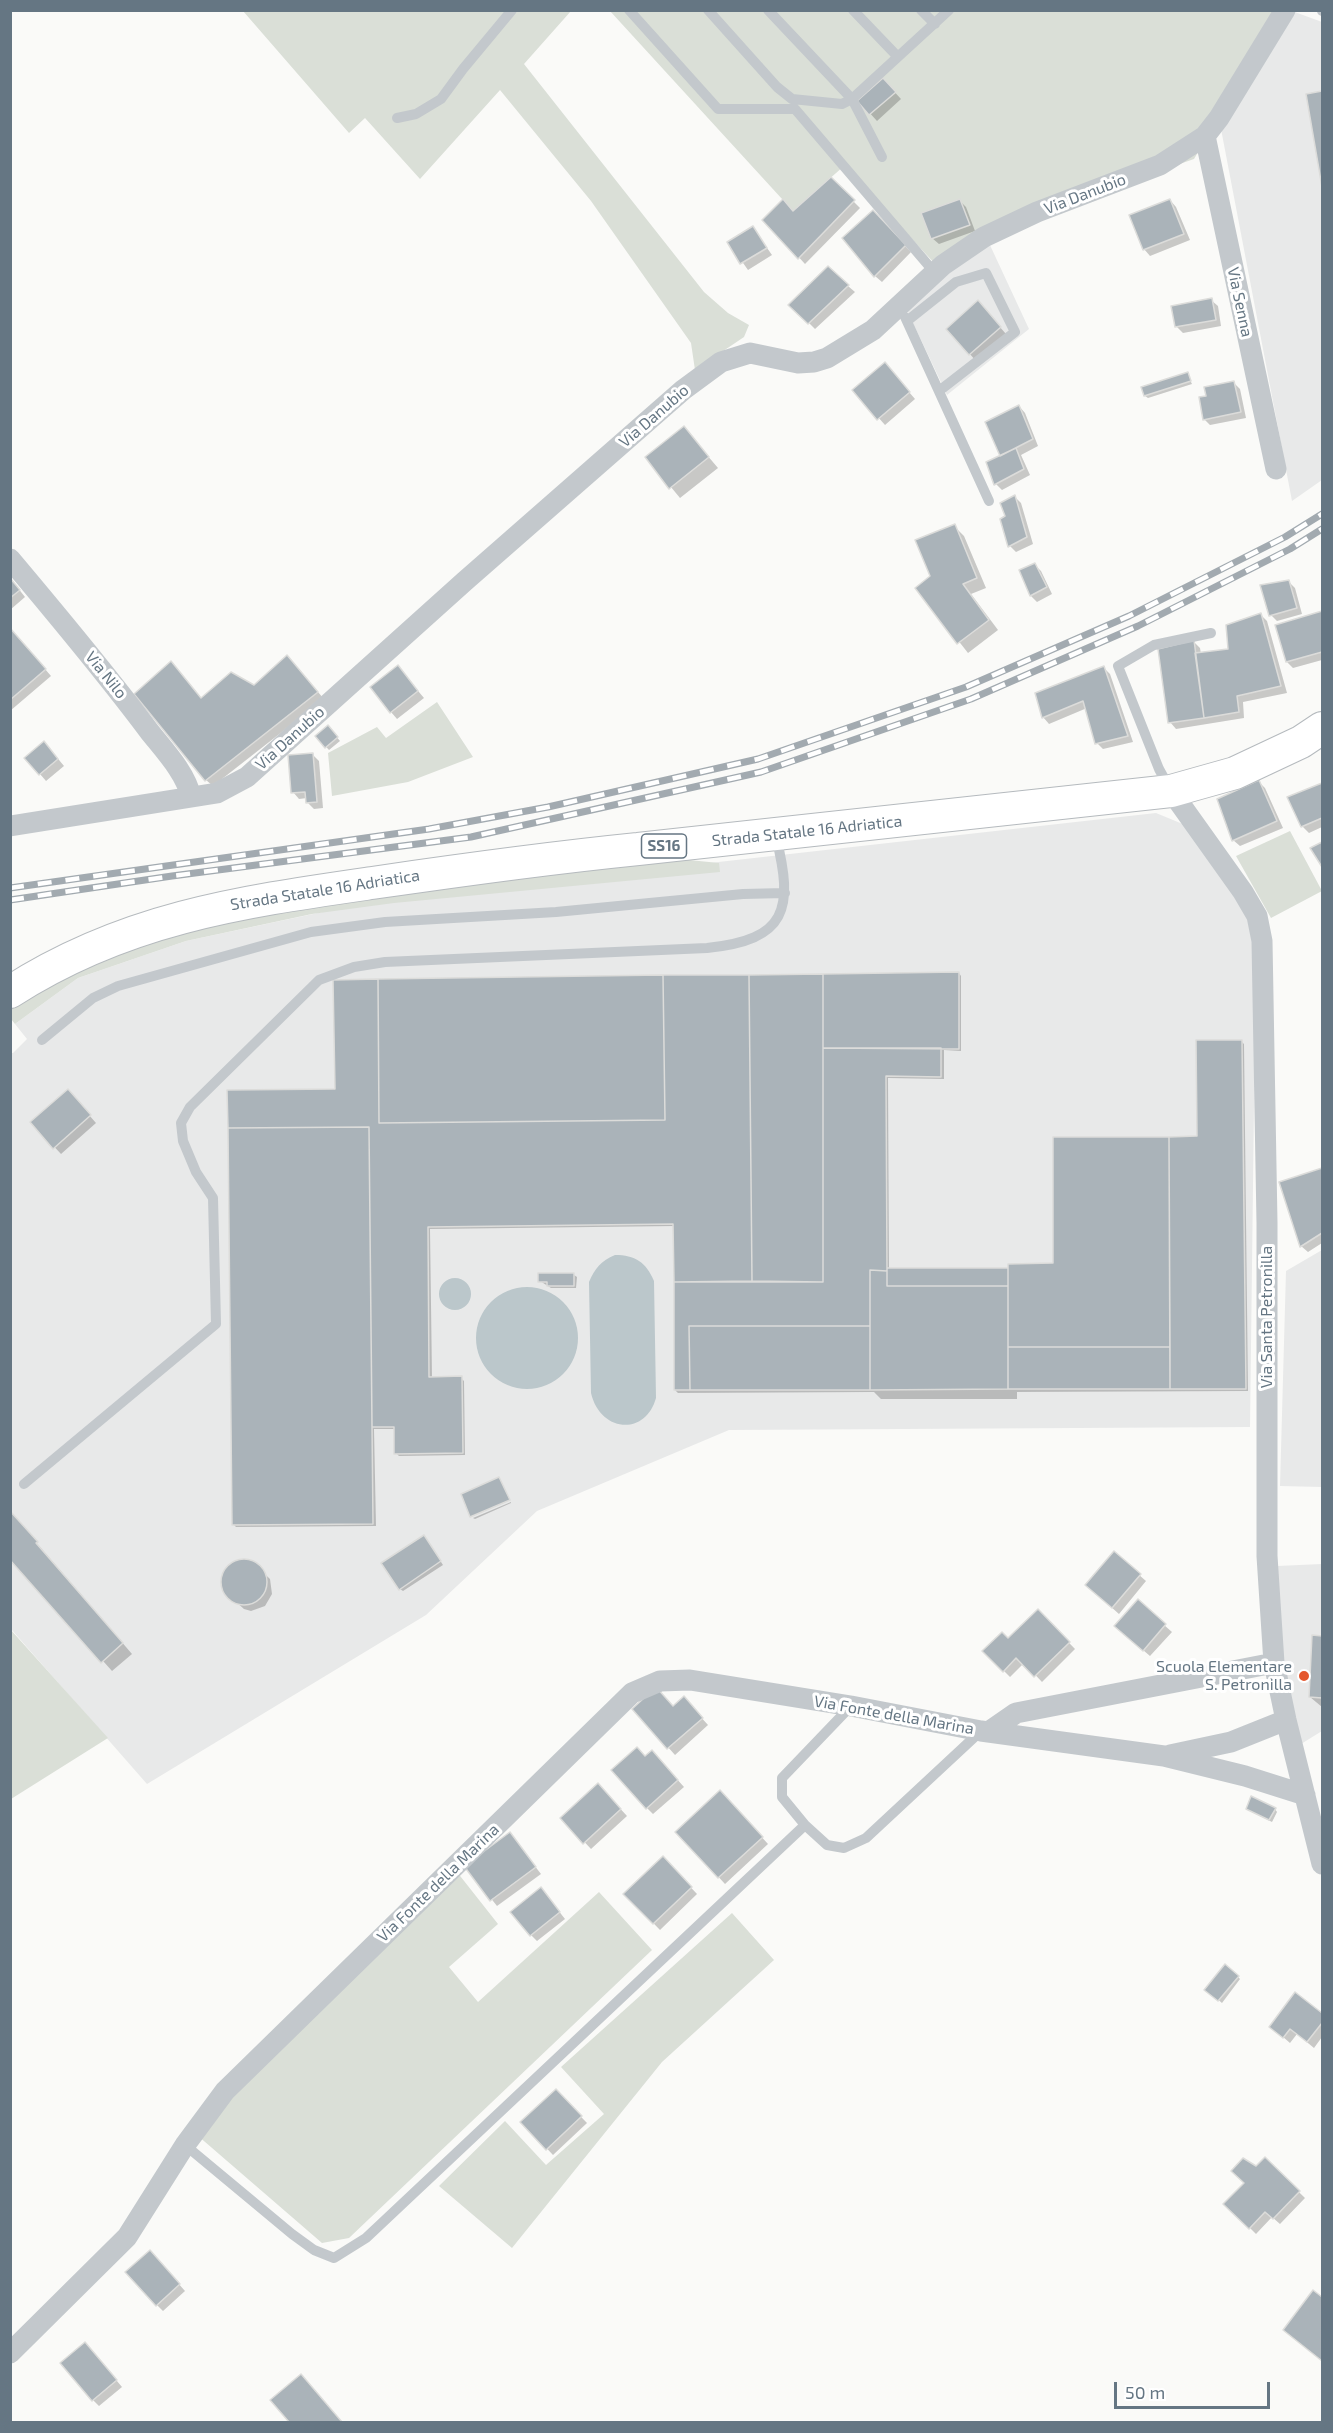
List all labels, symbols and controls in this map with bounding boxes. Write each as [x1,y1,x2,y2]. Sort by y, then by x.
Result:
street label: Via Danubio [1041,170,1129,218]
street label: Via Senna [1223,265,1257,339]
street label: Via Danubio [615,381,693,451]
street label: Via Nilo [81,648,131,702]
street label: Via Danubio [252,702,328,774]
street label: Strada Statale 16 Adriatica [711,811,903,851]
road number: SS16 [642,834,686,858]
street label: Strada Statale 16 Adriatica [229,866,421,914]
street label: Via Santa Petronilla [1257,1246,1277,1388]
place label: Scuola Elementare S. Petronilla [1156,1657,1292,1695]
marker: Scuola Elementare S. Petronilla [1297,1669,1311,1683]
street label: Via Fonte della Marina [813,1691,975,1739]
street label: Via Fonte della Marina [373,1820,503,1946]
scale bar [1117,2370,1273,2408]
text: 50 m [1125,2381,1165,2403]

